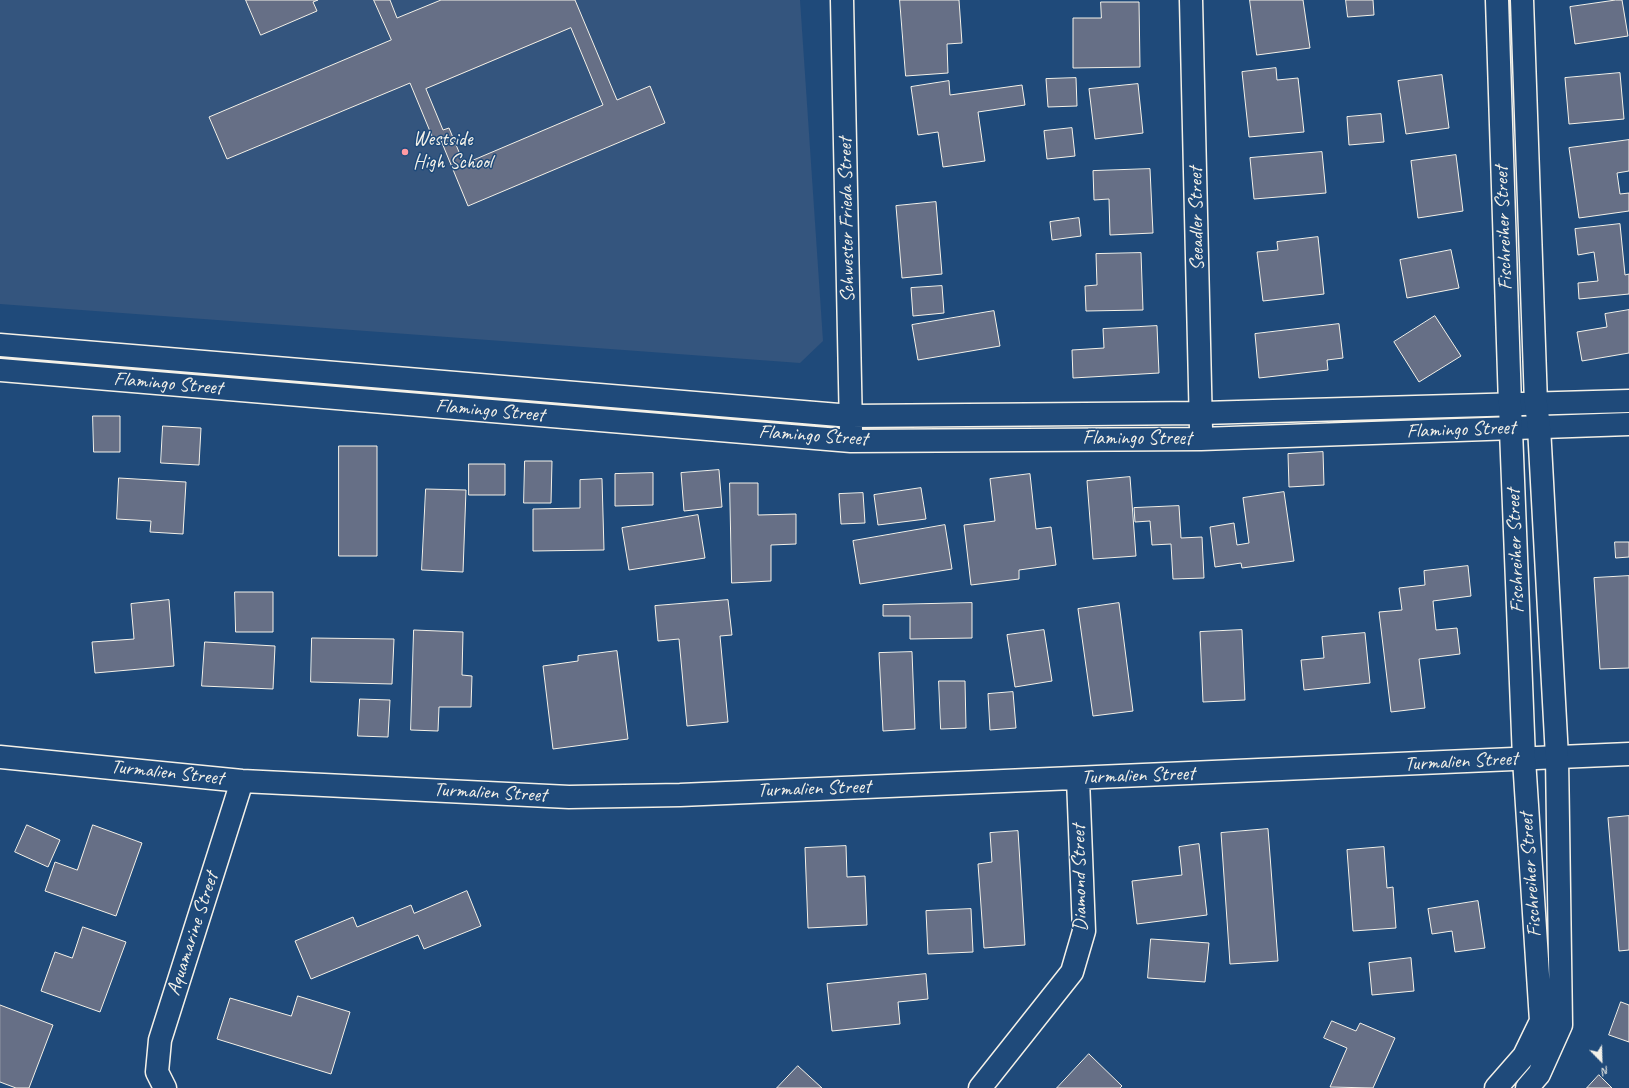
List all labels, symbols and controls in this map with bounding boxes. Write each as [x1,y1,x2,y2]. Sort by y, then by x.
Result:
place label: Westside High School [413,128,492,175]
street label: Schwester Frieda Street [834,137,860,303]
marker: Westside High School [400,147,410,157]
street label: Fischreiher Street [1490,165,1518,291]
street label: Seeadler Street [1184,167,1210,271]
street label: Flamingo Street [113,367,223,401]
street label: Flamingo Street [435,394,545,428]
street label: Flamingo Street [1406,416,1516,444]
street label: Flamingo Street [758,420,868,452]
street label: Flamingo Street [1082,427,1192,451]
street label: Fischreiher Street [1502,488,1530,614]
street label: Turmalien Street [1404,747,1518,777]
street label: Turmalien Street [109,755,225,791]
street label: Turmalien Street [1081,762,1195,790]
street label: Turmalien Street [757,775,871,803]
street label: Turmalien Street [433,778,547,808]
street label: Fischreiher Street [1515,812,1547,938]
street label: Diamond Street [1067,824,1093,932]
street label: Aquamarine Street [162,869,224,999]
north arrow [1581,1040,1621,1080]
text: N [1600,1063,1612,1079]

